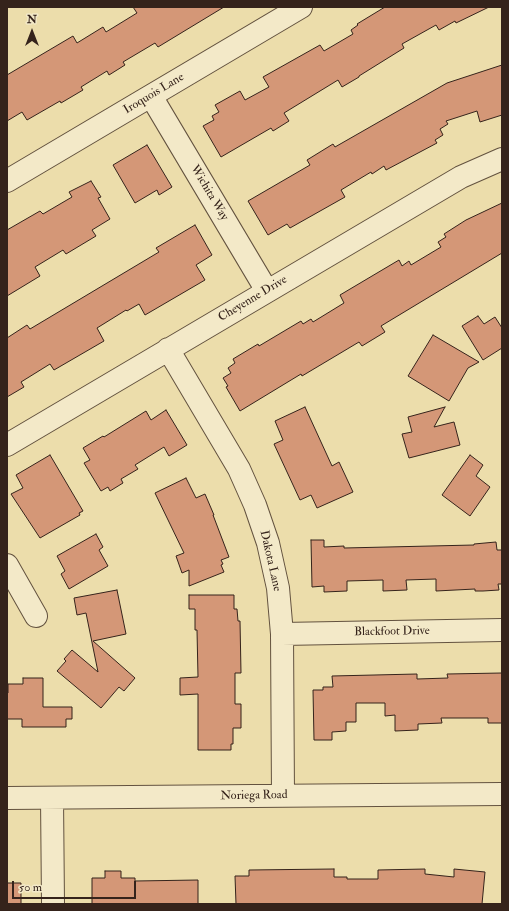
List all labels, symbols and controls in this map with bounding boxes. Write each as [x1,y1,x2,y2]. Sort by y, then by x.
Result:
north arrow [12,12,52,52]
text: N [27,13,37,26]
street label: Iroquois Lane [121,70,187,118]
street label: Wichita Way [187,163,231,223]
street label: Cheyenne Drive [216,273,290,325]
street label: Dakota Lane [256,529,284,593]
street label: Blackfoot Drive [354,624,430,640]
street label: Noriega Road [220,788,288,804]
scale bar [14,873,138,899]
text: 50 m [19,880,42,895]

